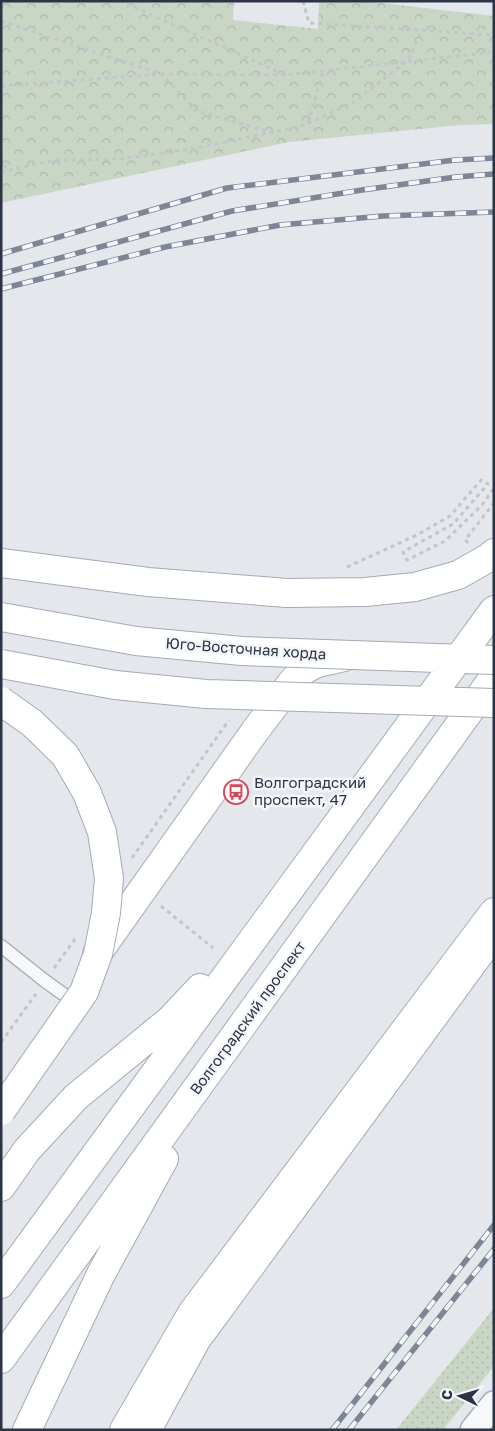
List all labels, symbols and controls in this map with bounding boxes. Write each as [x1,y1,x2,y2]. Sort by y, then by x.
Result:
street label: Юго-Восточная хорда [165,633,327,663]
place label: Волгоградский проспект, 47 [254,773,366,808]
bus stop icon: Волгоградский проспект, 47 [223,779,249,805]
street label: Волгоградский проспект [186,937,309,1098]
north arrow [435,1371,485,1421]
text: С [438,1389,455,1401]

